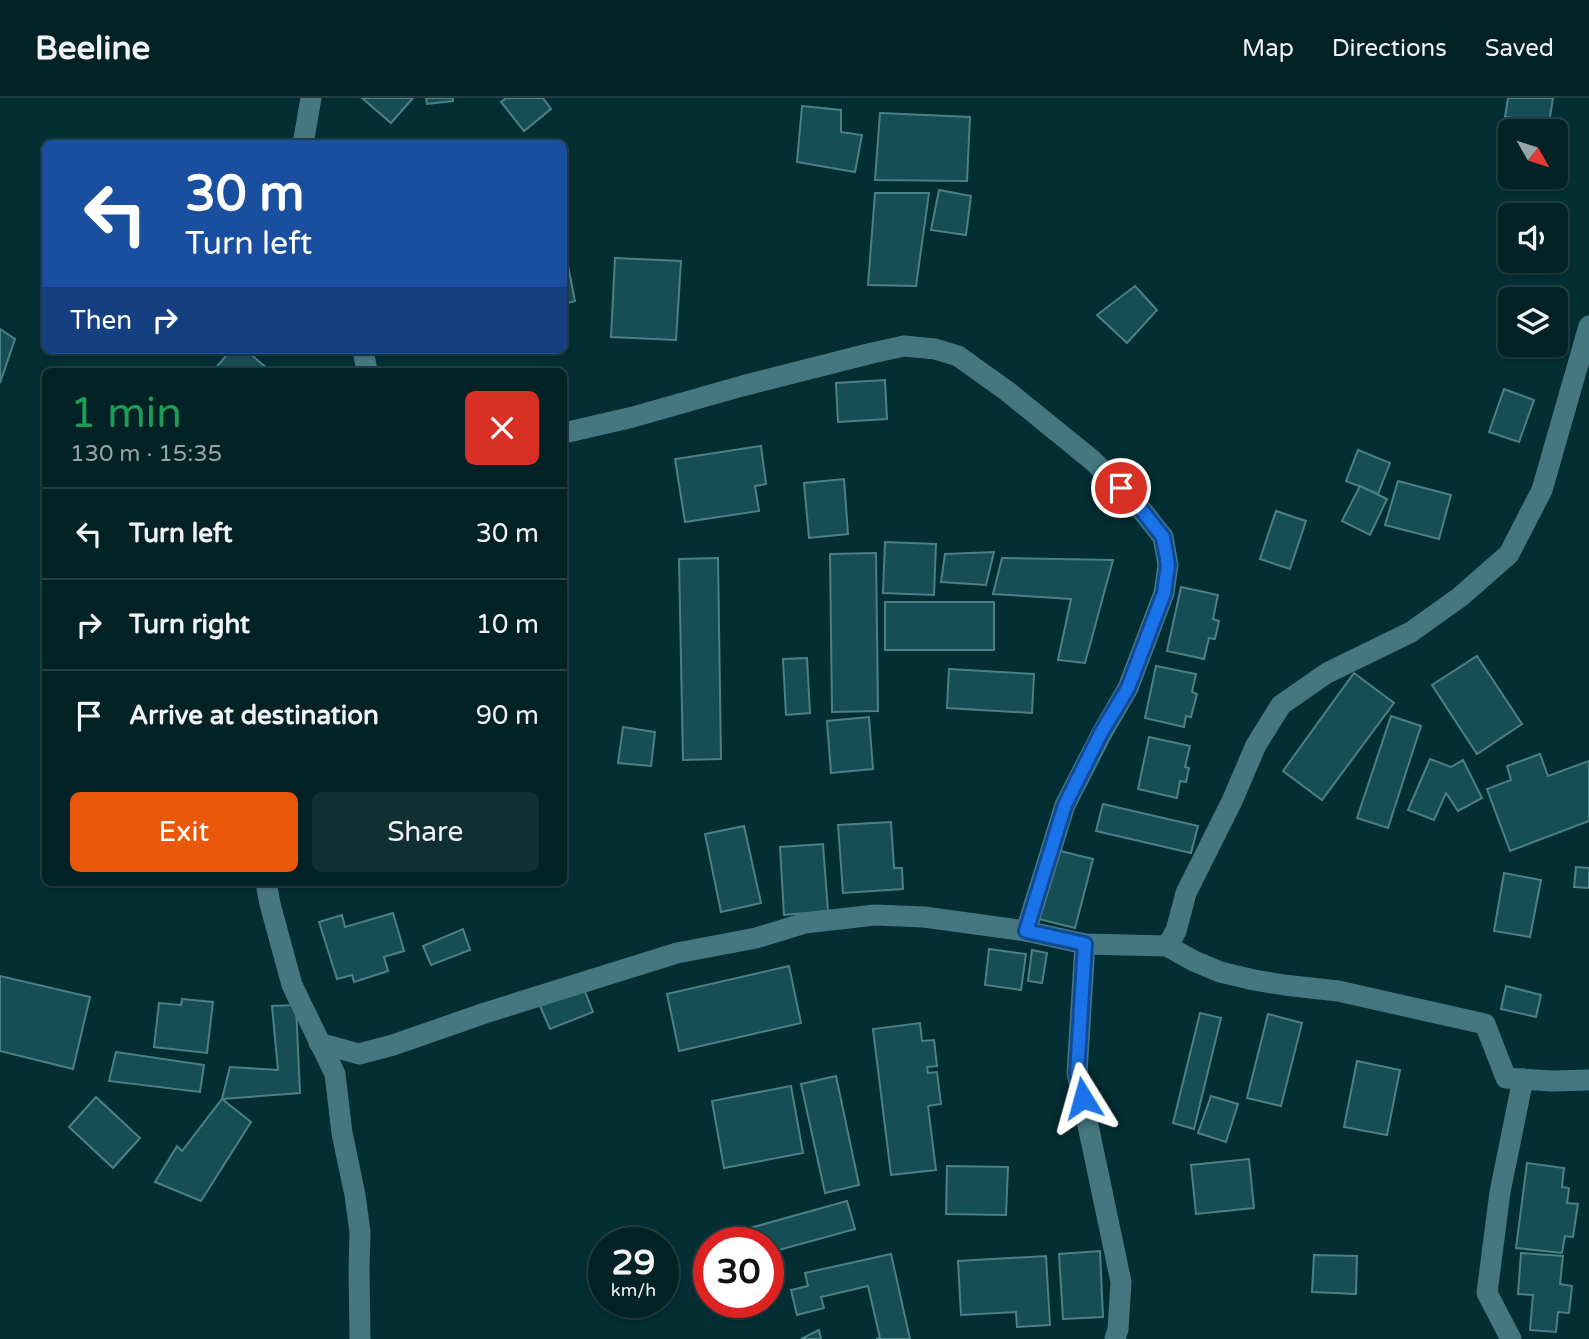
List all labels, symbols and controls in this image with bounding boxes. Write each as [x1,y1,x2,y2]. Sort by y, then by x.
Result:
text: Beeline [35,29,150,68]
text: Map [1242,34,1294,63]
text: Directions [1332,34,1447,63]
text: Saved [1485,34,1554,63]
north arrow [1498,119,1568,189]
map controls [1498,119,1568,357]
text: 30 m [185,165,304,224]
icon: left [70,168,161,259]
button: sound [1498,203,1568,273]
text: Turn left [185,225,312,263]
button: layers [1498,287,1568,357]
icon: right [146,301,184,339]
text: Then [70,305,132,336]
text: 1 min [70,388,182,439]
button: close [465,391,539,465]
text: 130 m · 15:35 [70,440,222,468]
pin [1091,458,1151,518]
icon: arrive [1102,469,1140,507]
icon: left [70,515,108,553]
text: Turn left [129,518,232,549]
text: 30 m [476,518,539,549]
icon: right [70,606,108,644]
text: Turn right [129,609,250,640]
text: 10 m [476,609,539,640]
icon: arrive [70,697,108,735]
text: Arrive at destination [129,700,379,731]
text: 90 m [476,700,539,731]
button: Exit [70,792,298,872]
button: Share [312,792,539,872]
position arrow [1046,1061,1120,1135]
speed limit sign: 30 [693,1227,784,1318]
text: 29 [612,1242,655,1284]
text: km/h [611,1279,656,1301]

